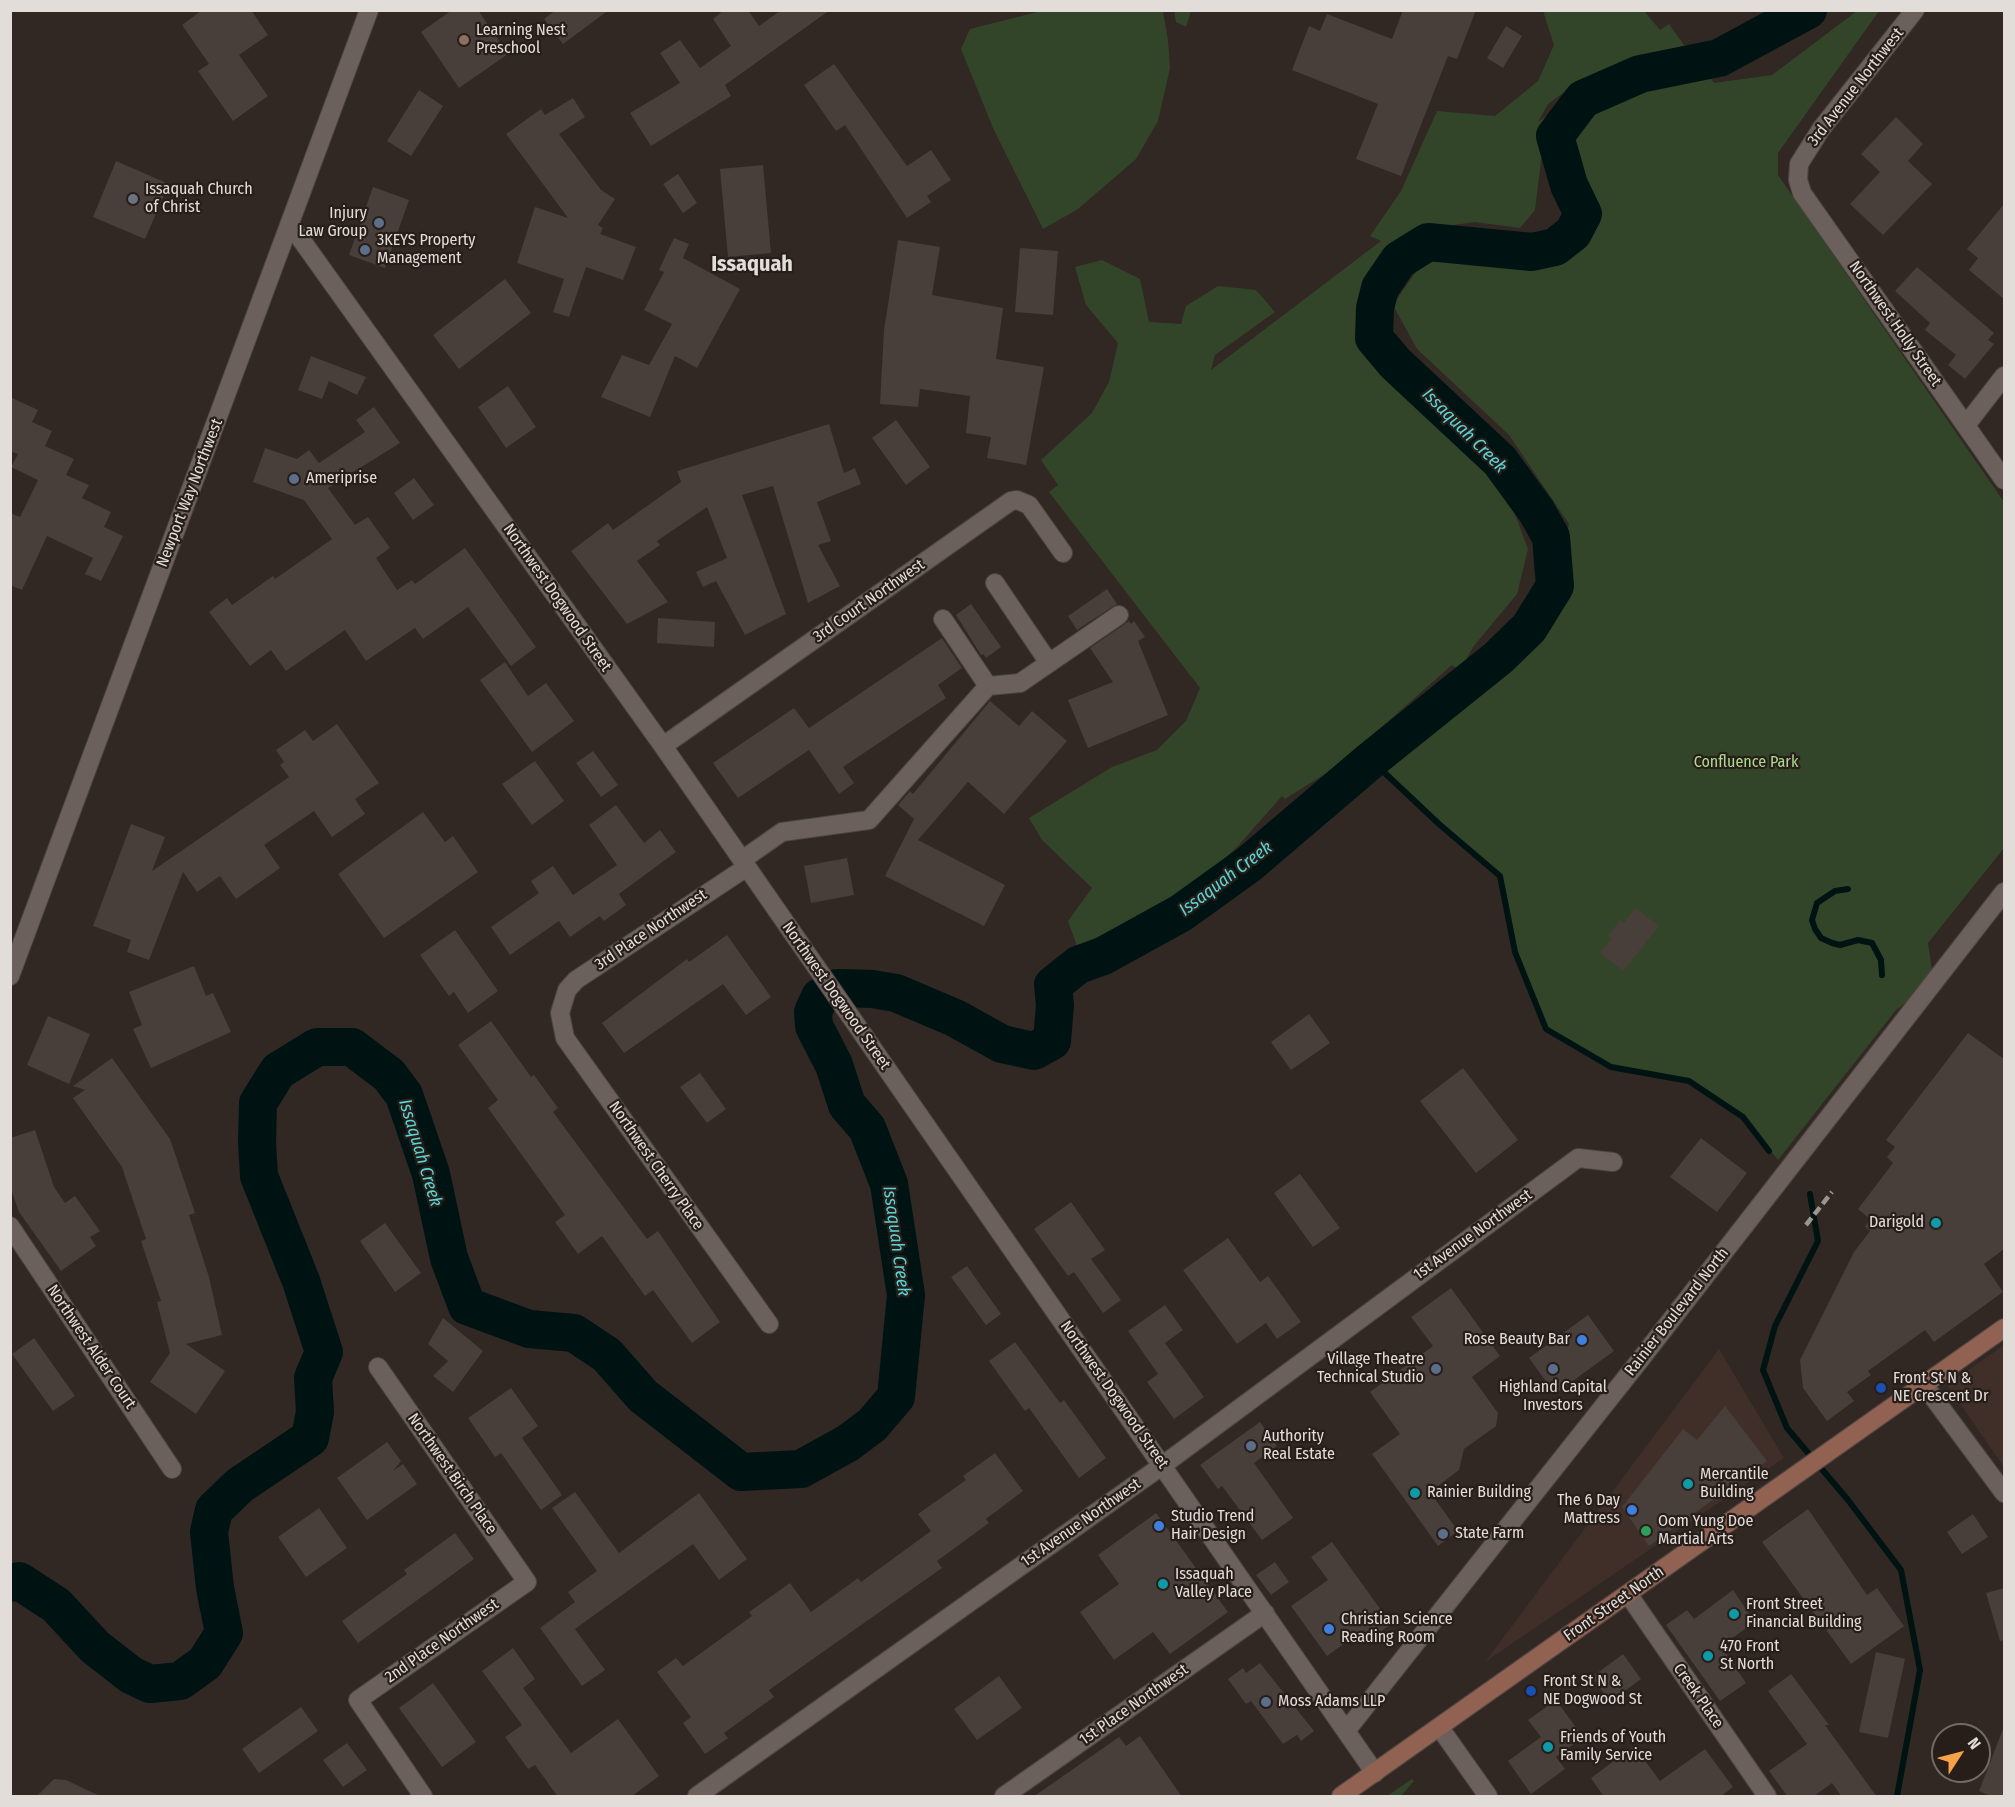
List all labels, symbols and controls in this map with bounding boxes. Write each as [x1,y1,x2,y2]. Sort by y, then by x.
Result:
place label: Learning Nest Preschool [476,21,566,59]
street label: 3rd Avenue Northwest [1804,24,1908,150]
marker: Learning Nest Preschool [457,33,471,47]
place label: Issaquah Church of Christ [145,180,253,218]
marker: Issaquah Church of Christ [126,192,140,206]
place label: Injury Law Group [298,204,367,242]
marker: Injury Law Group [372,216,386,230]
place label: 3KEYS Property Management [377,231,475,269]
marker: 3KEYS Property Management [358,243,372,257]
district label: Issaquah [711,252,793,278]
street label: Northwest Holly Street [1845,258,1945,390]
water label: Issaquah Creek [1417,384,1511,478]
street label: Newport Way Northwest [153,416,227,570]
place label: Ameriprise [306,469,377,489]
marker: Ameriprise [287,472,301,486]
street label: Northwest Dogwood Street [499,520,615,676]
street label: 3rd Court Northwest [810,555,928,647]
park label: Confluence Park [1694,753,1798,773]
water label: Issaquah Creek [1175,837,1277,921]
street label: 3rd Place Northwest [591,885,711,975]
street label: Northwest Dogwood Street [778,918,894,1074]
water label: Issaquah Creek [393,1097,447,1209]
street label: Northwest Cherry Place [604,1098,708,1234]
water label: Issaquah Creek [878,1184,914,1298]
street label: 1st Avenue Northwest [1410,1186,1536,1284]
place label: Darigold [1869,1213,1924,1233]
marker: Darigold [1929,1216,1943,1230]
street label: Rainier Boulevard North [1621,1244,1733,1380]
street label: Northwest Alder Court [42,1281,140,1413]
street label: Northwest Dogwood Street [1056,1317,1172,1473]
place label: Rose Beauty Bar [1464,1330,1570,1350]
marker: Rose Beauty Bar [1575,1333,1589,1347]
place label: Village Theatre Technical Studio [1317,1350,1424,1388]
marker: Village Theatre Technical Studio [1429,1362,1443,1376]
marker: Highland Capital Investors [1546,1362,1560,1376]
place label: Front St N & NE Crescent Dr [1893,1369,1988,1407]
place label: Highland Capital Investors [1499,1378,1607,1416]
marker: Front St N & NE Crescent Dr [1874,1381,1888,1395]
street label: Northwest Birch Place [403,1410,501,1538]
place label: Authority Real Estate [1263,1427,1335,1465]
marker: Authority Real Estate [1244,1439,1258,1453]
place label: Mercantile Building [1700,1465,1769,1503]
street label: 1st Avenue Northwest [1017,1474,1145,1572]
marker: Mercantile Building [1681,1477,1695,1491]
place label: Rainier Building [1427,1483,1531,1503]
marker: Rainier Building [1408,1486,1422,1500]
place label: The 6 Day Mattress [1557,1491,1620,1529]
marker: The 6 Day Mattress [1625,1503,1639,1517]
place label: Studio Trend Hair Design [1171,1507,1254,1545]
place label: Oom Yung Doe Martial Arts [1658,1512,1753,1550]
marker: Studio Trend Hair Design [1152,1519,1166,1533]
place label: State Farm [1455,1524,1524,1544]
marker: Oom Yung Doe Martial Arts [1639,1524,1653,1538]
marker: State Farm [1436,1527,1450,1541]
street label: Front Street North [1560,1562,1668,1646]
place label: Issaquah Valley Place [1175,1565,1252,1603]
marker: Issaquah Valley Place [1156,1577,1170,1591]
street label: 2nd Place Northwest [382,1595,502,1687]
place label: Front Street Financial Building [1746,1595,1862,1633]
marker: Front Street Financial Building [1727,1607,1741,1621]
place label: Christian Science Reading Room [1341,1610,1453,1648]
marker: Christian Science Reading Room [1322,1622,1336,1636]
place label: 470 Front St North [1720,1637,1780,1675]
marker: 470 Front St North [1701,1649,1715,1663]
street label: 1st Place Northwest [1076,1660,1192,1750]
street label: Creek Place [1669,1660,1727,1732]
place label: Front St N & NE Dogwood St [1543,1672,1642,1710]
marker: Front St N & NE Dogwood St [1524,1684,1538,1698]
place label: Moss Adams LLP [1278,1692,1385,1712]
marker: Moss Adams LLP [1259,1695,1273,1709]
north arrow [1931,1723,1991,1783]
place label: Friends of Youth Family Service [1560,1728,1666,1766]
text: N [1964,1734,1985,1753]
marker: Friends of Youth Family Service [1541,1740,1555,1754]

